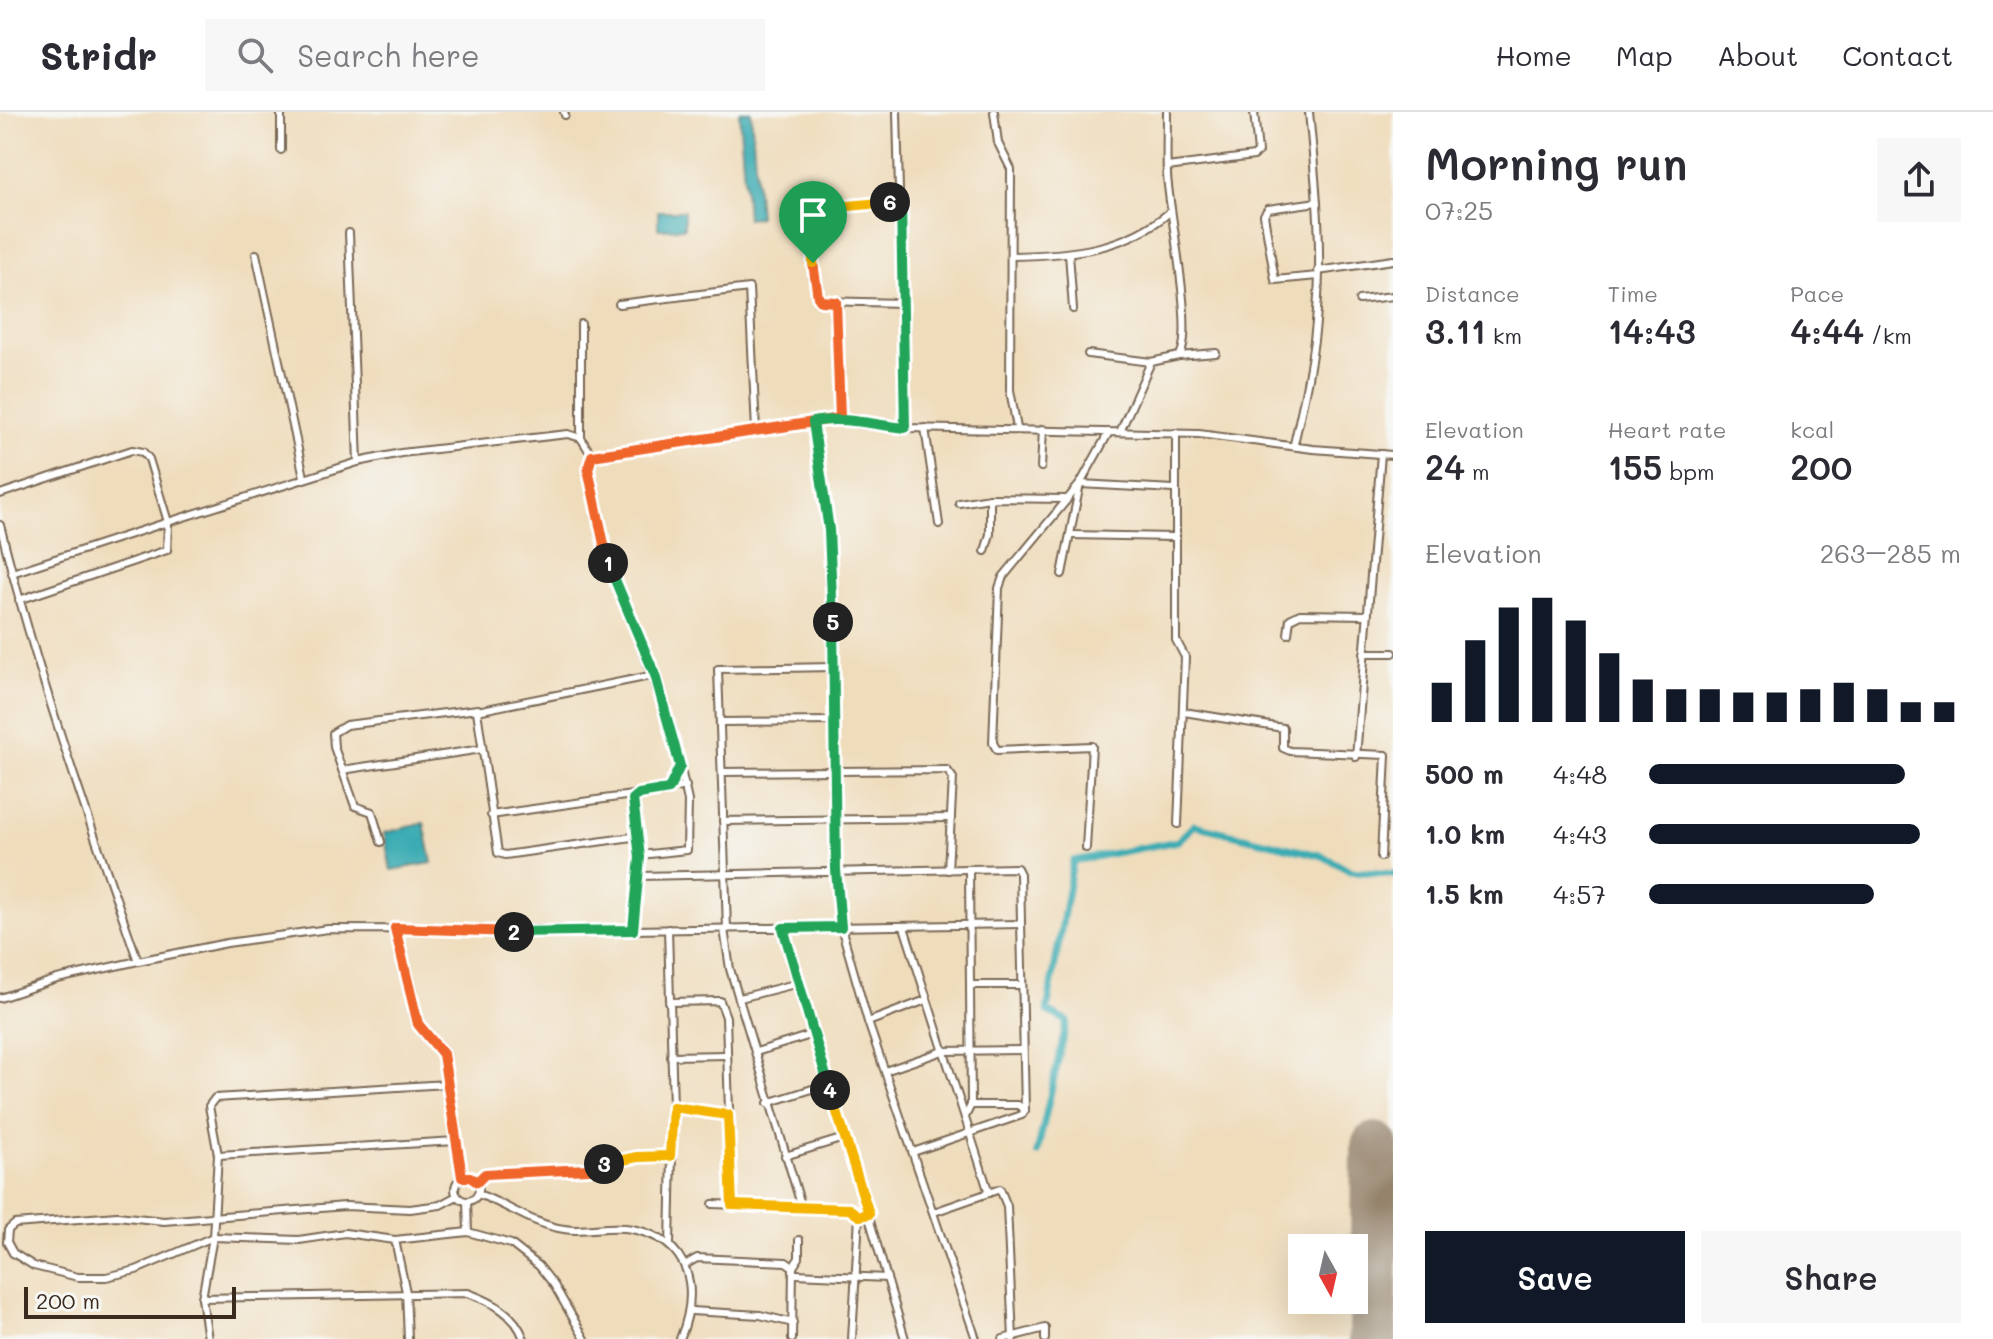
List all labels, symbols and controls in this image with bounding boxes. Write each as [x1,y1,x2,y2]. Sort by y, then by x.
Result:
search box [205,19,765,91]
text: Stridr [40,30,157,80]
icon: search [233,33,277,77]
text: Search here [297,35,480,75]
text: Home [1496,37,1572,73]
text: Map [1616,37,1673,73]
text: About [1717,37,1798,73]
text: Contact [1842,37,1953,73]
text: Morning run [1425,134,1688,191]
button: share [1877,138,1961,222]
pin [779,181,847,263]
pin: 6 [870,182,910,222]
text: 6 [883,187,897,216]
icon: arrive [791,193,835,237]
text: 07:25 [1425,193,1493,227]
text: Distance [1425,279,1520,308]
text: Time [1608,279,1658,308]
text: Pace [1790,279,1844,308]
text: 3.11 [1425,308,1486,353]
text: 14:43 [1608,308,1696,353]
text: 4:44 [1790,308,1864,353]
text: km [1486,321,1522,350]
text: /km [1864,321,1912,350]
text: Elevation [1425,415,1524,444]
text: Heart rate [1608,415,1726,444]
text: kcal [1790,415,1834,444]
text: 24 [1425,444,1465,489]
text: 155 [1608,444,1662,489]
text: 200 [1790,444,1852,489]
text: m [1465,457,1490,486]
text: bpm [1662,457,1715,486]
text: Elevation [1425,536,1542,570]
text: 263–285 m [1820,536,1961,570]
pin: 1 [588,543,628,583]
text: 1 [603,548,613,577]
pin: 5 [813,602,853,642]
text: 5 [827,607,839,636]
text: 500 m [1425,757,1504,791]
text: 4:48 [1553,757,1607,791]
text: 1.0 km [1425,817,1505,851]
text: 4:43 [1553,817,1607,851]
text: 1.5 km [1425,877,1504,911]
text: 4:57 [1553,877,1606,911]
pin: 2 [494,912,534,952]
text: 2 [508,917,520,946]
pin: 4 [810,1070,850,1110]
text: 4 [823,1075,837,1104]
pin: 3 [584,1144,624,1184]
text: 3 [597,1149,611,1178]
button: Save [1425,1231,1685,1323]
button: Share [1701,1231,1961,1323]
north arrow [1288,1234,1368,1314]
map controls [1288,1234,1368,1314]
scale bar [24,1283,236,1319]
text: 200 m [36,1286,100,1315]

